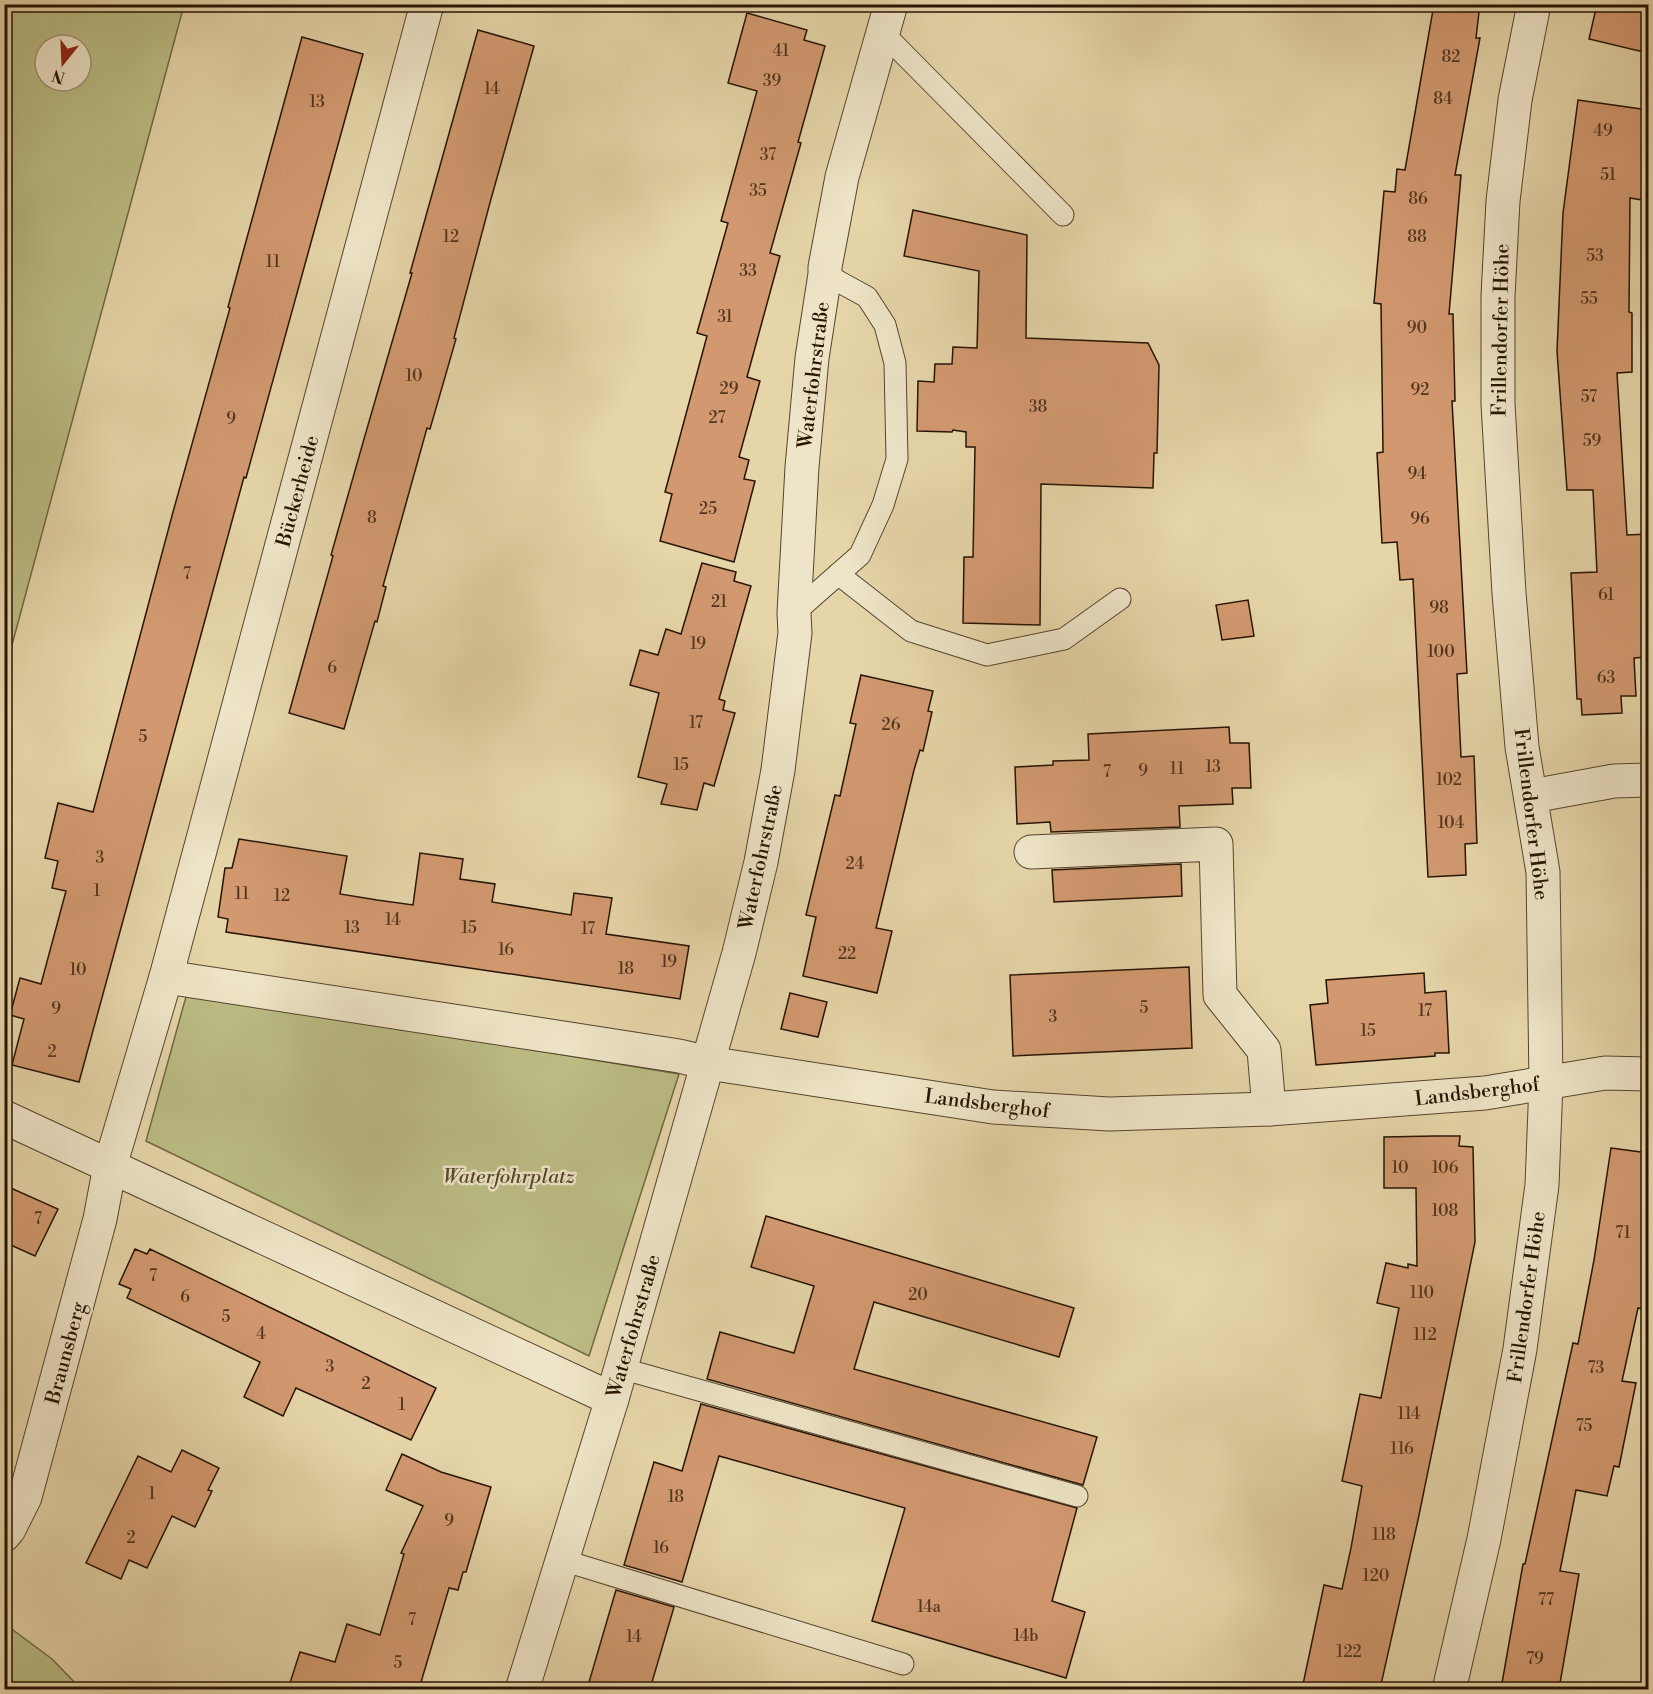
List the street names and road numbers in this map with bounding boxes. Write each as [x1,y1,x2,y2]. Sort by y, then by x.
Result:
street label: Frillendorfer Höhe [1487,243,1516,417]
street label: Waterfohrstraße [793,300,836,451]
street label: Bückerheide [271,433,325,551]
street label: Frillendorfer Höhe [1508,727,1553,902]
street label: Waterfohrstraße [734,782,789,933]
street label: Landsberghof [1413,1072,1542,1113]
street label: Landsberghof [923,1084,1052,1125]
street label: Frillendorfer Höhe [1503,1210,1552,1385]
street label: Waterfohrstraße [602,1252,667,1402]
street label: Braunsberg [41,1299,92,1408]

